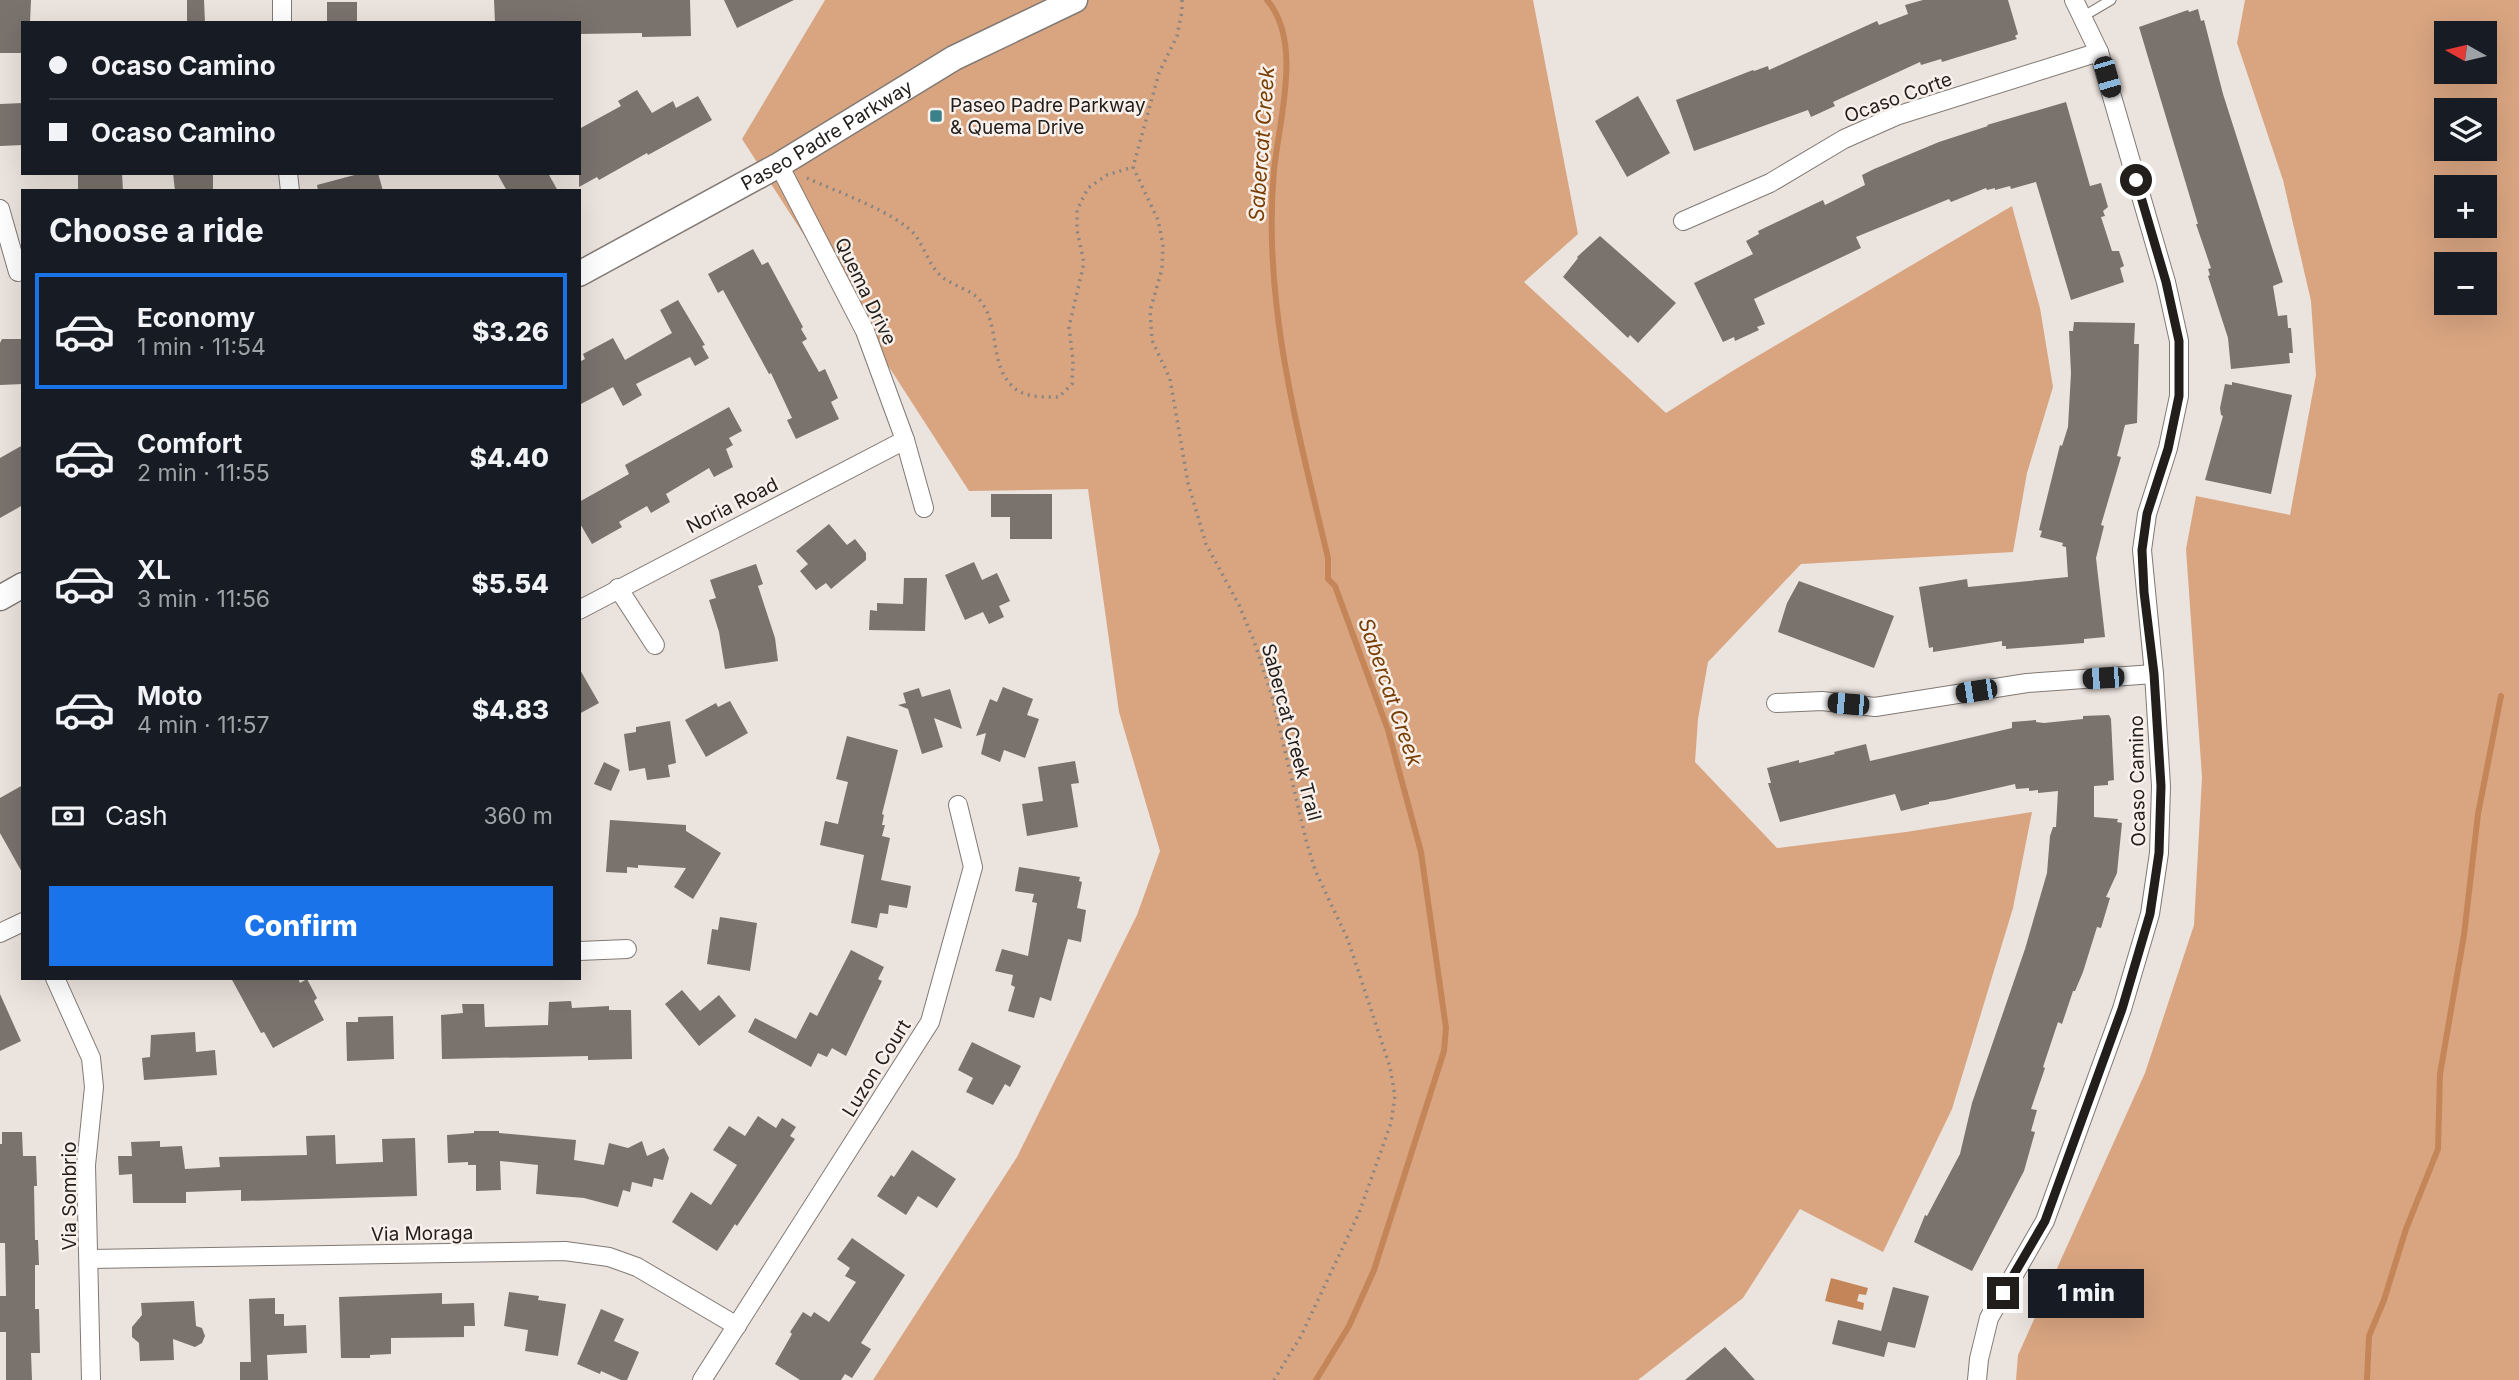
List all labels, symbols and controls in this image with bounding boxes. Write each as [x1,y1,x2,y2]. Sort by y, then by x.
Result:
north arrow [2434,21,2497,84]
map controls [2434,21,2497,315]
text: Ocaso Camino [91,50,276,81]
car [2092,54,2123,100]
water label: Sabercat Creek [1244,65,1279,222]
street label: Ocaso Corte [1841,67,1955,128]
street label: Paseo Padre Parkway [737,75,917,195]
place label: Paseo Padre Parkway & Quema Drive [950,94,1146,139]
button: layers [2434,98,2497,161]
marker: Paseo Padre Parkway & Quema Drive [928,108,944,124]
text: Ocaso Camino [91,117,276,148]
route start [2120,164,2152,196]
button: + [2434,175,2497,238]
text: Choose a ride [49,211,264,250]
street label: Quema Drive [830,234,901,349]
button: − [2434,252,2497,315]
icon: car [53,300,116,363]
text: Economy [137,302,255,333]
text: $3.26 [472,316,549,347]
text: 1 min · 11:54 [137,333,266,361]
icon: car [53,426,116,489]
text: Comfort [137,428,242,459]
text: $4.40 [470,442,549,473]
text: 2 min · 11:55 [137,459,270,487]
street label: Noria Road [683,473,782,538]
icon: car [53,552,116,615]
text: XL [137,554,171,585]
text: $5.54 [472,568,549,599]
text: 3 min · 11:56 [137,585,270,613]
water label: Sabercat Creek [1353,614,1428,770]
street label: Sabercat Creek Trail [1257,641,1326,823]
car [2082,666,2125,690]
car [1954,677,1999,705]
icon: car [53,678,116,741]
text: Moto [137,680,202,711]
car [1827,692,1870,716]
text: $4.83 [472,694,549,725]
text: 4 min · 11:57 [137,711,270,739]
street label: Ocaso Camino [2125,715,2150,847]
icon: cash [49,797,87,835]
text: Cash [105,800,168,831]
text: 360 m [483,802,553,830]
button: Confirm [49,886,553,966]
street label: Luzon Court [837,1015,915,1121]
street label: Via Sombrio [58,1141,81,1251]
street label: Via Moraga [371,1221,473,1246]
callout: 1 min [2028,1268,2143,1318]
route end [1987,1277,2019,1309]
text: 1 min [2057,1279,2115,1307]

